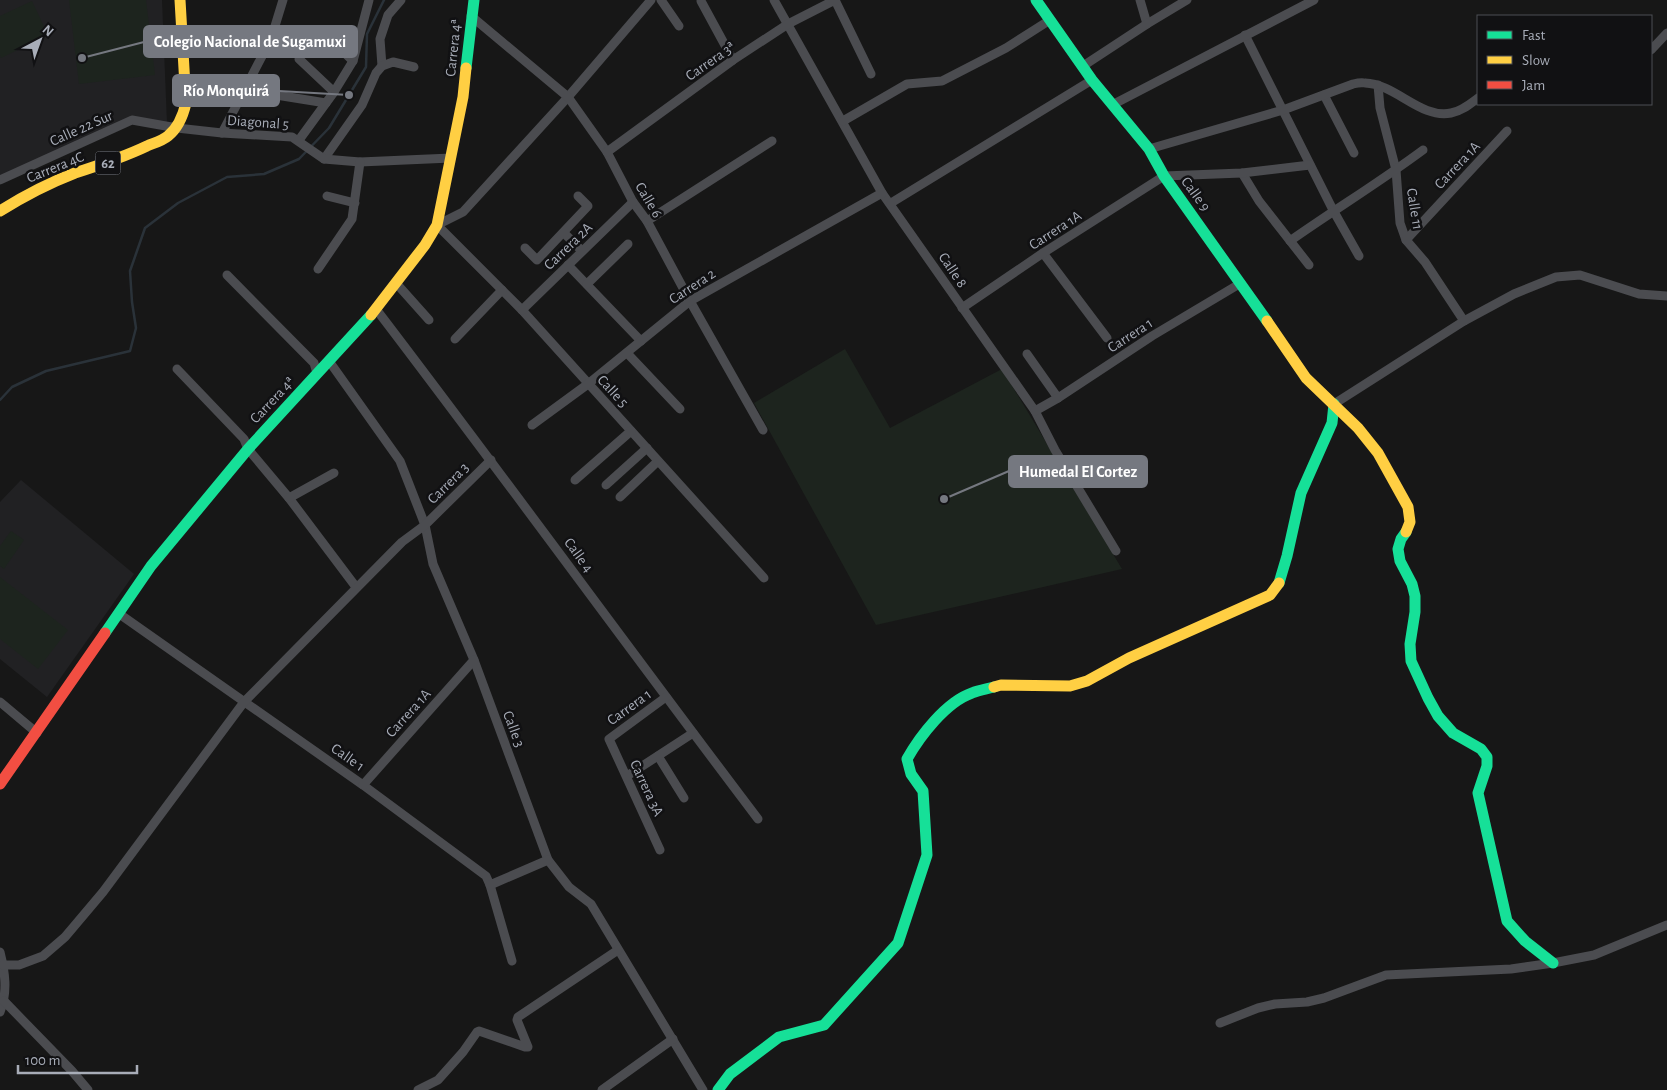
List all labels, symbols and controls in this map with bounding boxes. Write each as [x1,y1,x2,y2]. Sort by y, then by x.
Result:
north arrow [15,15,65,65]
legend [1477,15,1652,105]
street label: Carrera 4ª [443,19,464,77]
text: N [40,22,56,39]
callout: Colegio Nacional de Sugamuxi [144,26,357,57]
text: Fast [1522,28,1546,43]
text: Colegio Nacional de Sugamuxi [154,34,346,50]
street label: Carrera 3ª [683,39,738,84]
text: Slow [1522,53,1550,68]
callout: Río Monquirá [173,75,279,106]
text: Jam [1522,78,1545,93]
text: Río Monquirá [183,83,270,99]
street label: Calle 22 Sur [48,108,115,149]
street label: Diagonal 5 [227,113,289,132]
street label: Carrera 1A [1432,138,1483,192]
street label: Carrera 4C [24,149,86,186]
road number: 62 [96,152,120,174]
street label: Calle 9 [1178,174,1213,214]
street label: Calle 6 [632,180,665,221]
street label: Calle 11 [1404,187,1425,231]
street label: Carrera 1A [1026,208,1084,253]
street label: Carrera 2A [541,220,596,273]
street label: Calle 8 [936,250,970,290]
street label: Carrera 2 [666,266,718,307]
street label: Carrera 1 [1105,315,1156,355]
street label: Calle 5 [594,372,631,410]
street label: Carrera 4ª [247,374,298,426]
callout: Humedal El Cortez [1009,456,1147,487]
street label: Carrera 3 [425,460,472,507]
text: Humedal El Cortez [1019,464,1137,480]
street label: Calle 4 [561,535,596,575]
street label: Carrera 1A [383,686,434,740]
street label: Carrera 1 [604,687,654,728]
street label: Calle 3 [500,709,527,749]
street label: Calle 1 [328,741,367,774]
street label: Carrera 3A [627,758,666,819]
scale bar [18,1042,136,1074]
text: 100 m [25,1053,60,1068]

